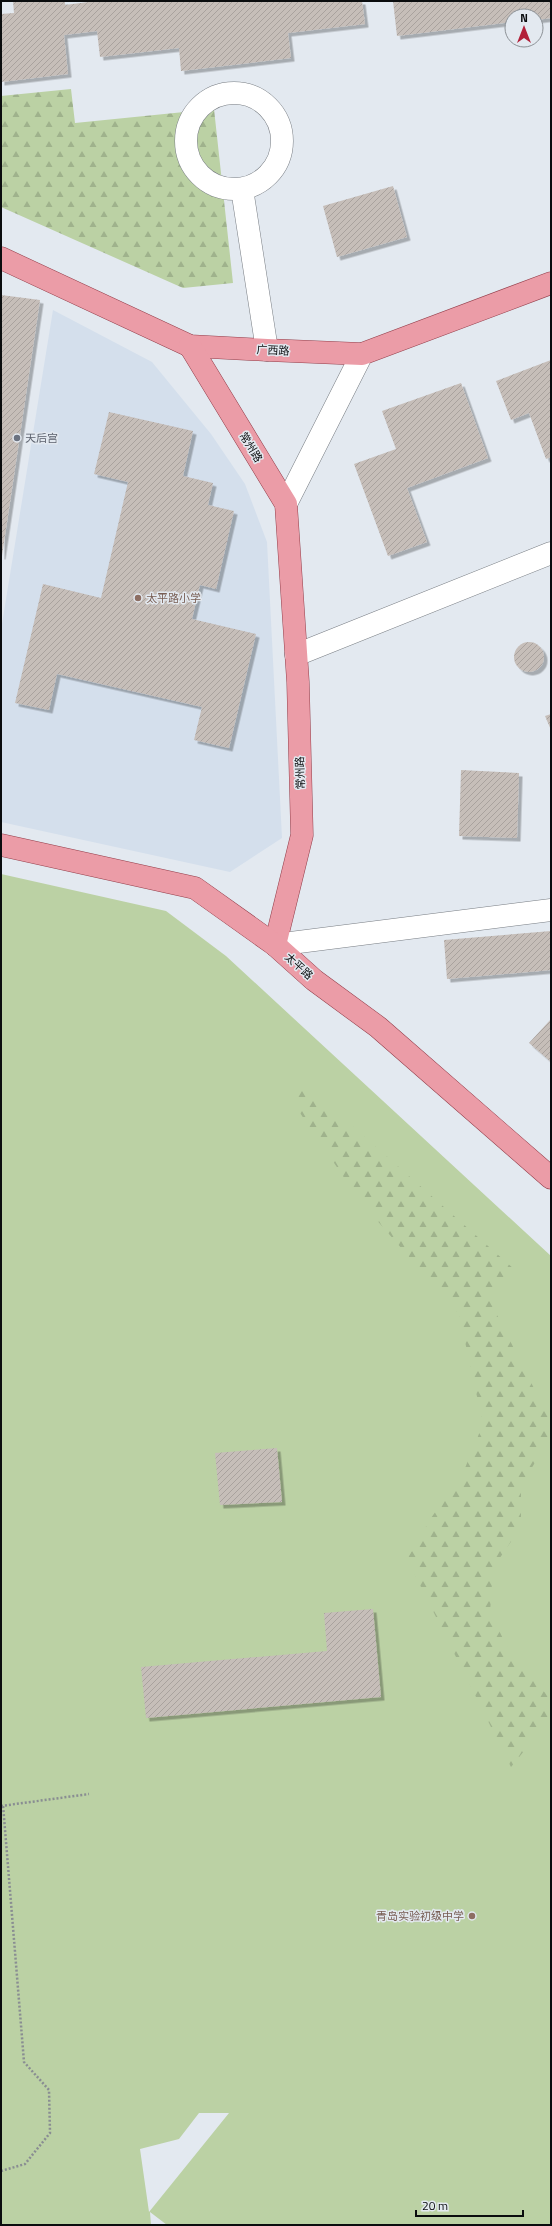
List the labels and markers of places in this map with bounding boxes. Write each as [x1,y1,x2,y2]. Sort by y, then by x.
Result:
place label: 天后宫 [25,430,58,446]
marker: 天后宫 [12,433,22,443]
place label: 太平路小学 [146,590,201,606]
marker: 太平路小学 [133,593,143,603]
place label: 青岛实验初级中学 [376,1908,464,1924]
marker: 青岛实验初级中学 [467,1911,477,1921]

